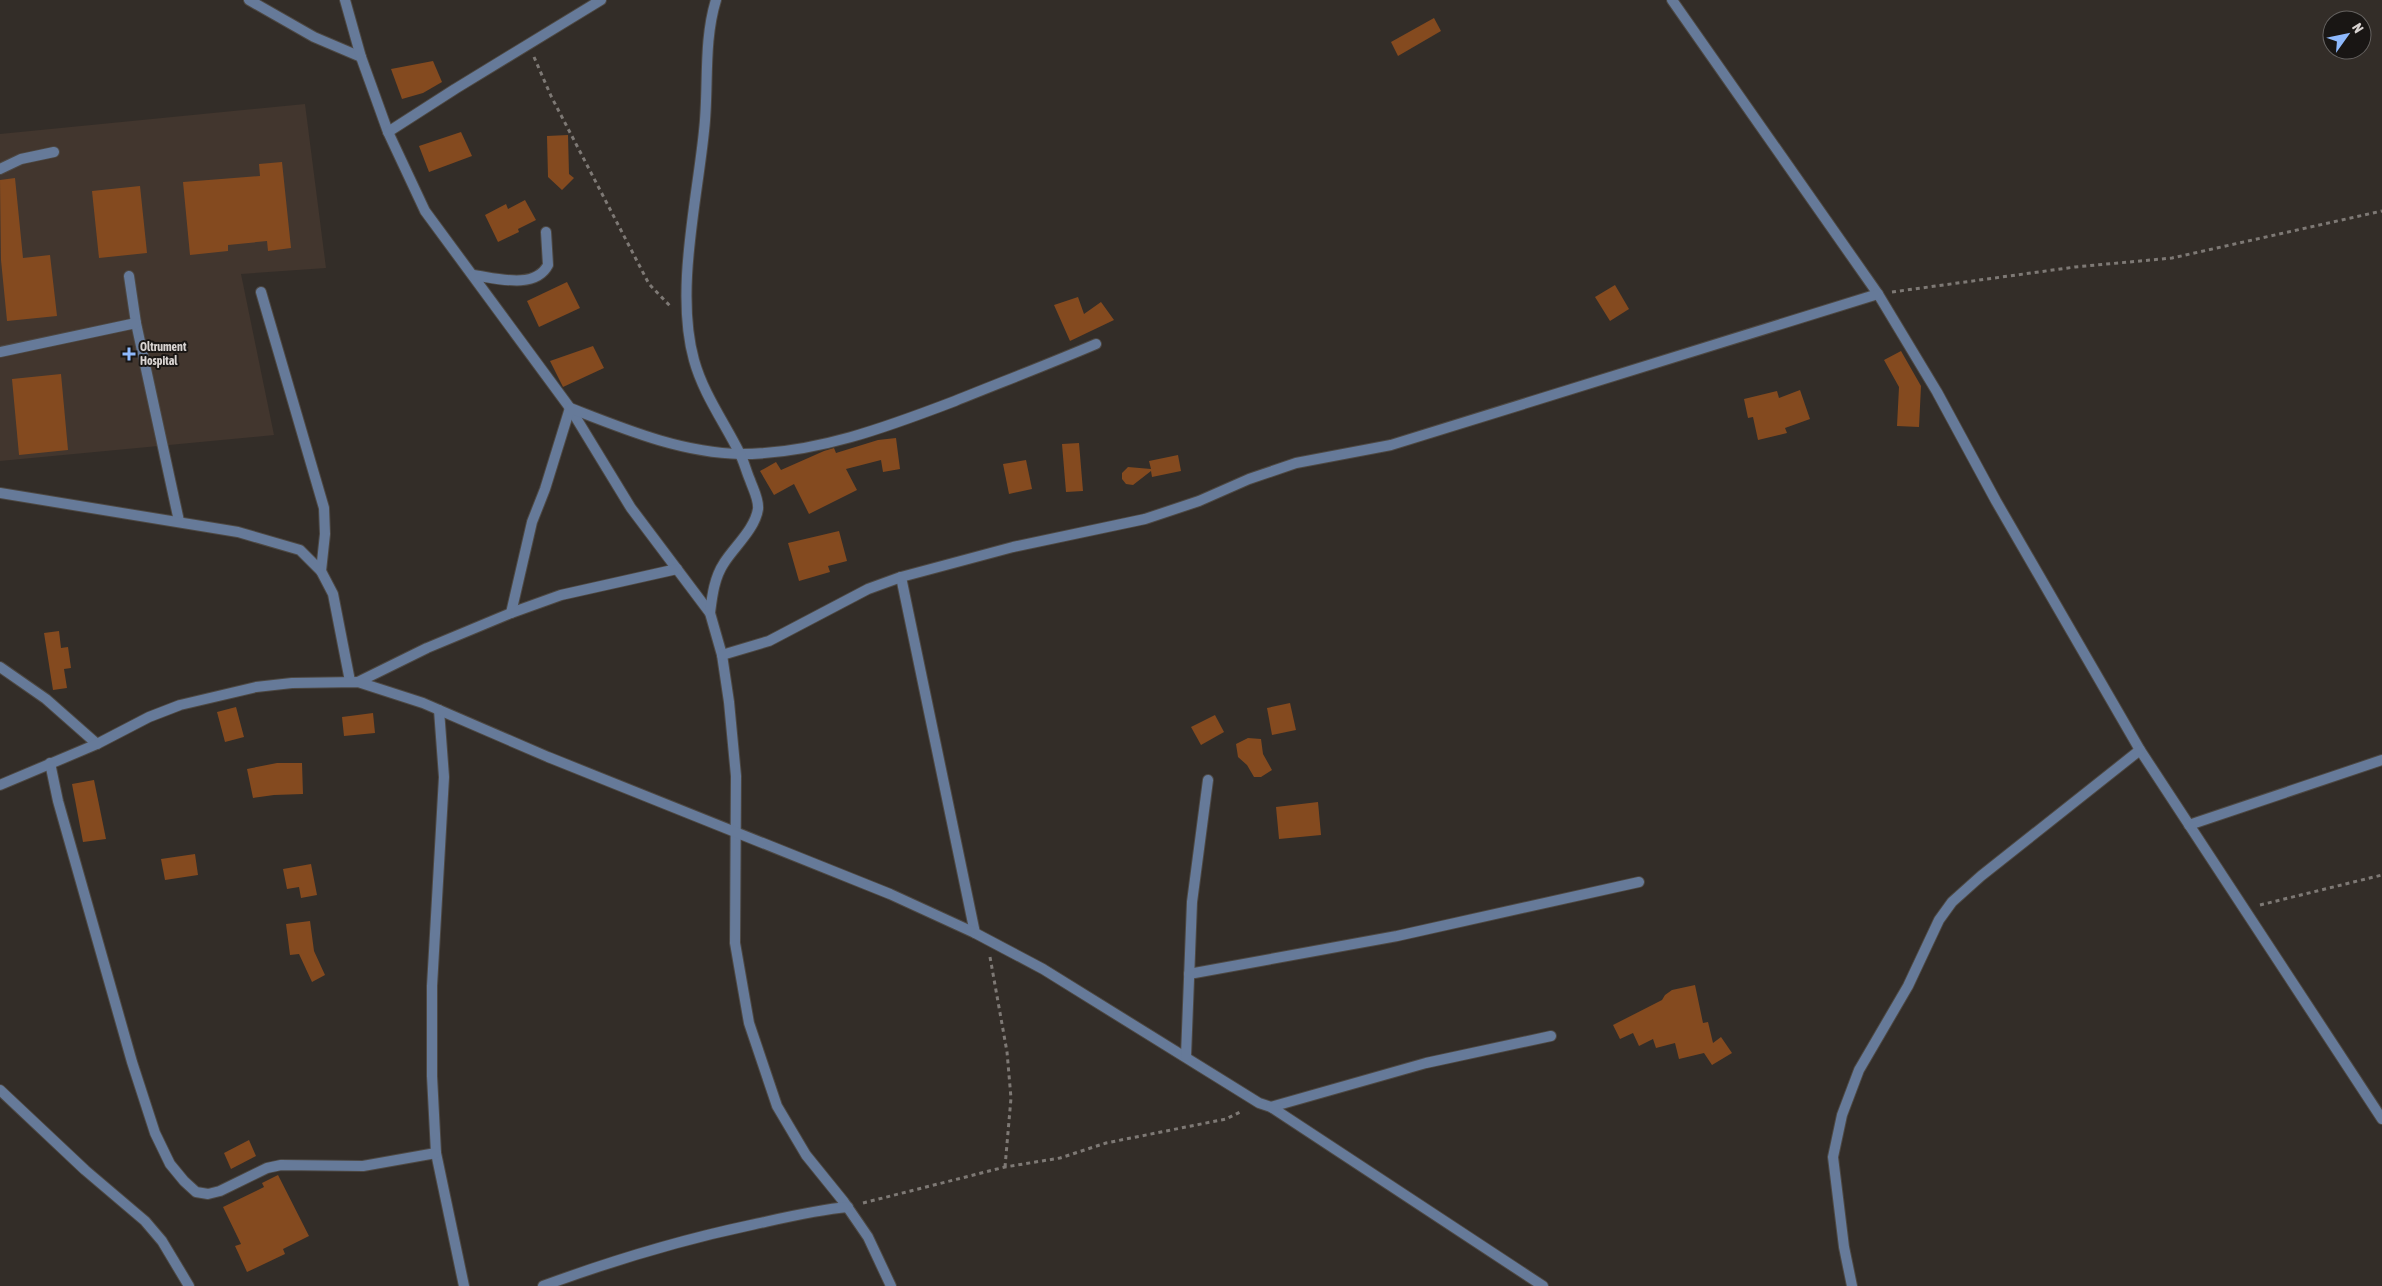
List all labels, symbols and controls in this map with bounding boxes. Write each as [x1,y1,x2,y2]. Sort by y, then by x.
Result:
north arrow [2322,10,2372,60]
text: N [2349,20,2367,36]
place label: Oltrument Hospital [140,340,187,368]
marker: Oltrument Hospital [122,347,136,361]

